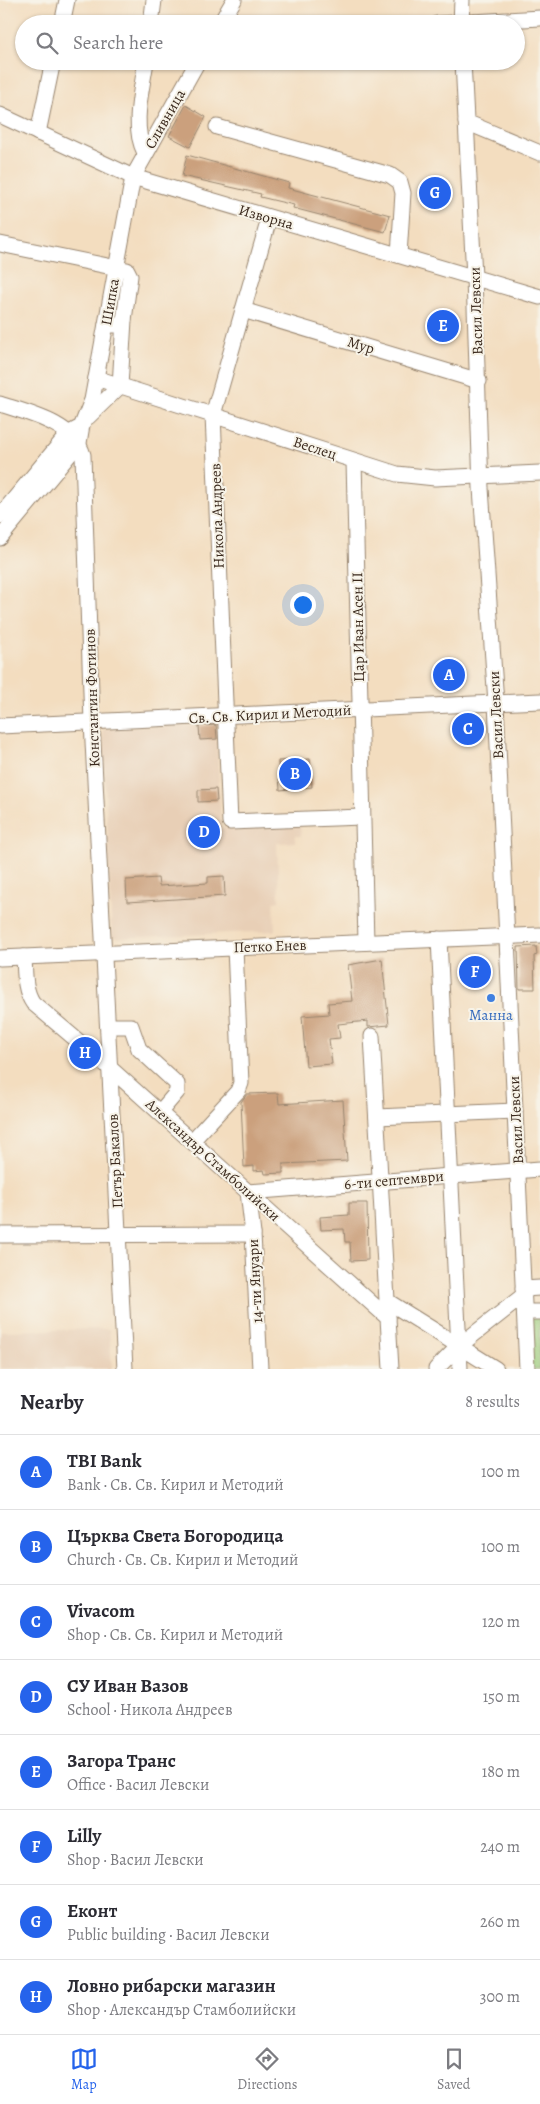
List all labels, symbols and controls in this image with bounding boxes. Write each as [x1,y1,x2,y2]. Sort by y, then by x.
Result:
search box [15,15,525,70]
icon: search [33,29,61,57]
text: Search here [73,30,163,56]
street label: Сливница [140,86,190,152]
pin: G [419,174,451,212]
street label: Изворна [236,200,296,234]
street label: Васил Левски [464,266,488,355]
street label: Шипка [96,277,124,327]
pin: E [427,307,459,345]
street label: Мур [345,331,377,359]
street label: Веслец [291,432,339,464]
street label: Никола Андреев [205,463,229,569]
street label: Цар Иван Асен II [347,572,369,682]
your location [290,592,316,618]
street label: Константин Фотинов [80,628,104,768]
pin: A [433,656,465,694]
street label: Васил Левски [484,670,508,760]
street label: Св. Св. Кирил и Методий [188,700,352,728]
pin: C [452,710,484,748]
pin: B [279,755,311,793]
pin: D [188,813,220,851]
street label: Петко Енев [233,935,307,957]
pin: F [459,953,491,991]
marker: Манна [485,992,497,1004]
place label: Манна [469,1005,513,1025]
pin: H [69,1034,101,1072]
street label: Васил Левски [504,1075,528,1165]
street label: Александър Стамболийски [141,1093,285,1226]
street label: Петър Бакалов [103,1113,127,1209]
street label: 6-ти септември [343,1166,445,1194]
street label: 14-ти Януари [243,1238,267,1323]
text: Nearby [20,1388,83,1416]
text: 8 results [465,1391,520,1413]
text: TBI Bank [67,1448,142,1474]
text: A [31,1461,41,1483]
text: 100 m [481,1461,520,1483]
text: Bank · Св. Св. Кирил и Методий [67,1474,284,1496]
text: Църква Света Богородица [67,1523,284,1549]
text: B [31,1536,41,1558]
text: 100 m [481,1536,520,1558]
text: Church · Св. Св. Кирил и Методий [67,1549,298,1571]
text: Vivacom [67,1598,135,1624]
text: C [31,1611,41,1633]
text: 120 m [482,1611,520,1633]
text: Shop · Св. Св. Кирил и Методий [67,1624,283,1646]
text: СУ Иван Вазов [67,1673,188,1699]
text: D [30,1686,42,1708]
text: 150 m [483,1686,520,1708]
text: School · Никола Андреев [67,1699,233,1721]
text: Загора Транс [67,1748,176,1774]
text: E [31,1761,41,1783]
text: 180 m [482,1761,520,1783]
text: Office · Васил Левски [67,1774,209,1796]
text: Lilly [67,1823,101,1849]
text: F [32,1836,40,1858]
text: 240 m [480,1836,520,1858]
text: Shop · Васил Левски [67,1849,204,1871]
text: Еконт [67,1898,117,1924]
text: G [31,1911,41,1933]
text: 260 m [480,1911,520,1933]
text: Public building · Васил Левски [67,1924,270,1946]
text: Ловно рибарски магазин [67,1973,276,1999]
text: H [30,1986,42,2008]
text: 300 m [480,1986,520,2008]
text: Shop · Александър Стамболийски [67,1999,296,2021]
tab: Map [70,2045,98,2094]
tab: Directions [237,2045,297,2094]
tab: Saved [437,2045,470,2094]

